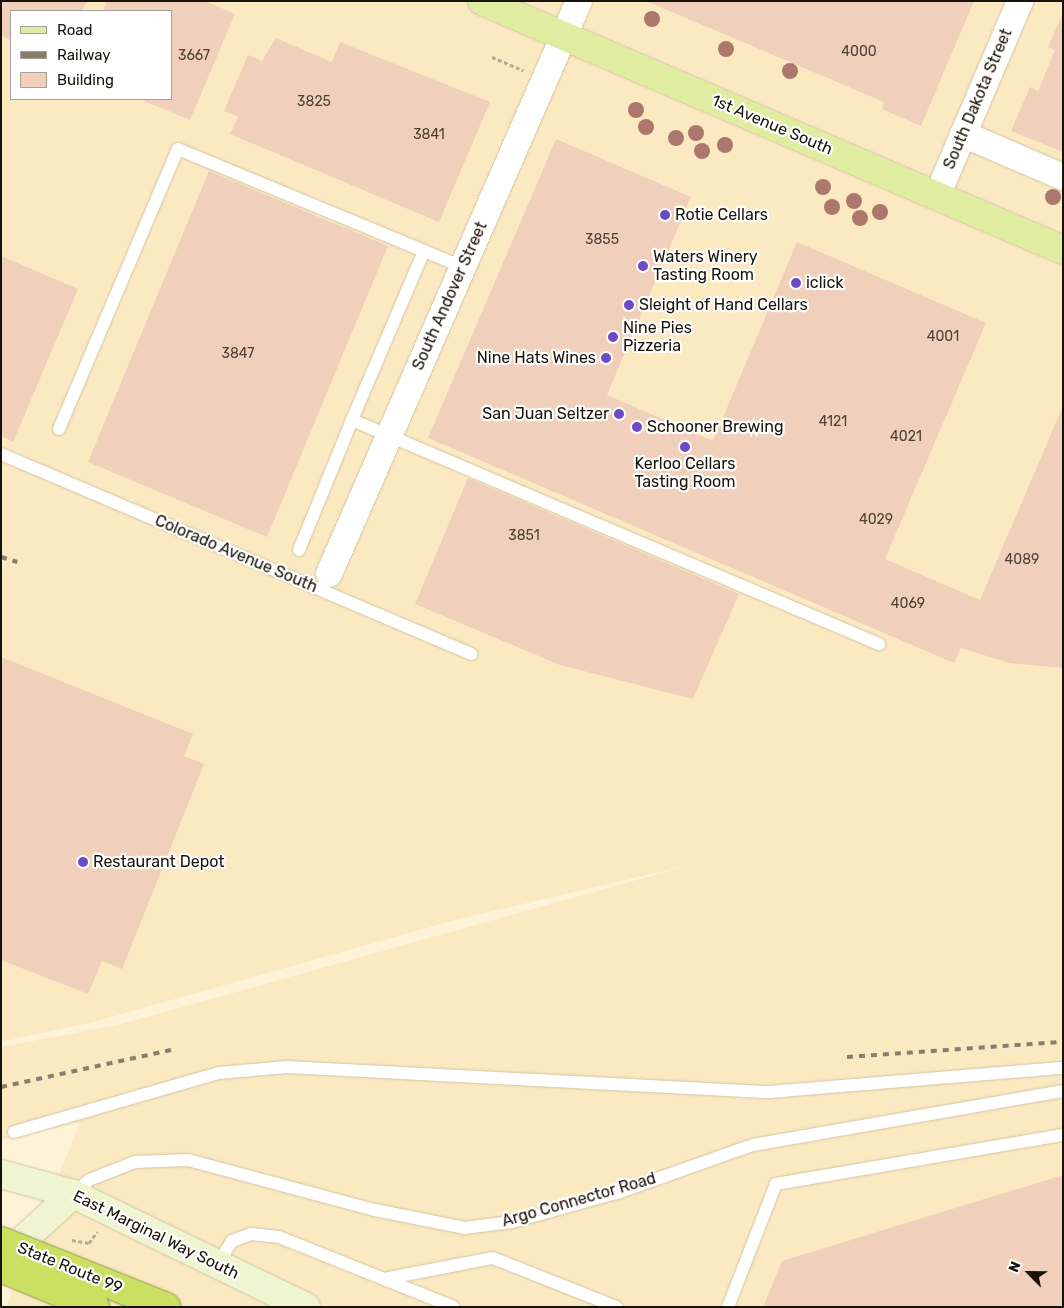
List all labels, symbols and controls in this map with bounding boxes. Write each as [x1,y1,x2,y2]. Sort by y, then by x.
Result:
legend [10,10,172,100]
text: Road [57,21,93,39]
street label: South Dakota Street [940,26,1016,172]
house number: 4000 [841,44,877,60]
text: Railway [57,46,111,64]
house number: 3667 [178,48,210,64]
text: Building [57,71,114,89]
street label: 1st Avenue South [708,91,836,159]
house number: 3825 [297,94,331,110]
house number: 3841 [413,127,445,143]
place label: Rotie Cellars [675,205,768,225]
marker: Rotie Cellars [659,209,671,221]
street label: South Andover Street [408,218,492,374]
house number: 3855 [585,232,619,248]
place label: Waters Winery Tasting Room [653,247,758,285]
marker: Waters Winery Tasting Room [637,260,649,272]
place label: iclick [806,273,844,293]
marker: iclick [790,277,802,289]
place label: Sleight of Hand Cellars [639,295,808,315]
marker: Sleight of Hand Cellars [623,299,635,311]
place label: Nine Pies Pizzeria [623,318,692,356]
house number: 4001 [927,329,959,345]
marker: Nine Pies Pizzeria [607,331,619,343]
house number: 3847 [222,346,254,362]
place label: Nine Hats Wines [476,348,596,368]
marker: Nine Hats Wines [600,352,612,364]
place label: San Juan Seltzer [482,404,609,424]
marker: San Juan Seltzer [613,408,625,420]
house number: 4121 [819,414,847,430]
place label: Schooner Brewing [647,417,784,437]
marker: Schooner Brewing [631,421,643,433]
house number: 4021 [890,429,922,445]
marker: Kerloo Cellars Tasting Room [679,441,691,453]
place label: Kerloo Cellars Tasting Room [634,454,736,492]
street label: Colorado Avenue South [152,511,320,597]
house number: 4029 [859,512,893,528]
house number: 3851 [508,528,540,544]
house number: 4089 [1005,552,1039,568]
house number: 4069 [891,596,925,612]
place label: Restaurant Depot [93,852,225,872]
marker: Restaurant Depot [77,856,89,868]
street label: Argo Connector Road [500,1169,658,1231]
street label: East Marginal Way South [70,1186,242,1284]
street label: State Route 99 [15,1238,125,1298]
north arrow [1004,1248,1054,1298]
text: N [1005,1259,1025,1275]

